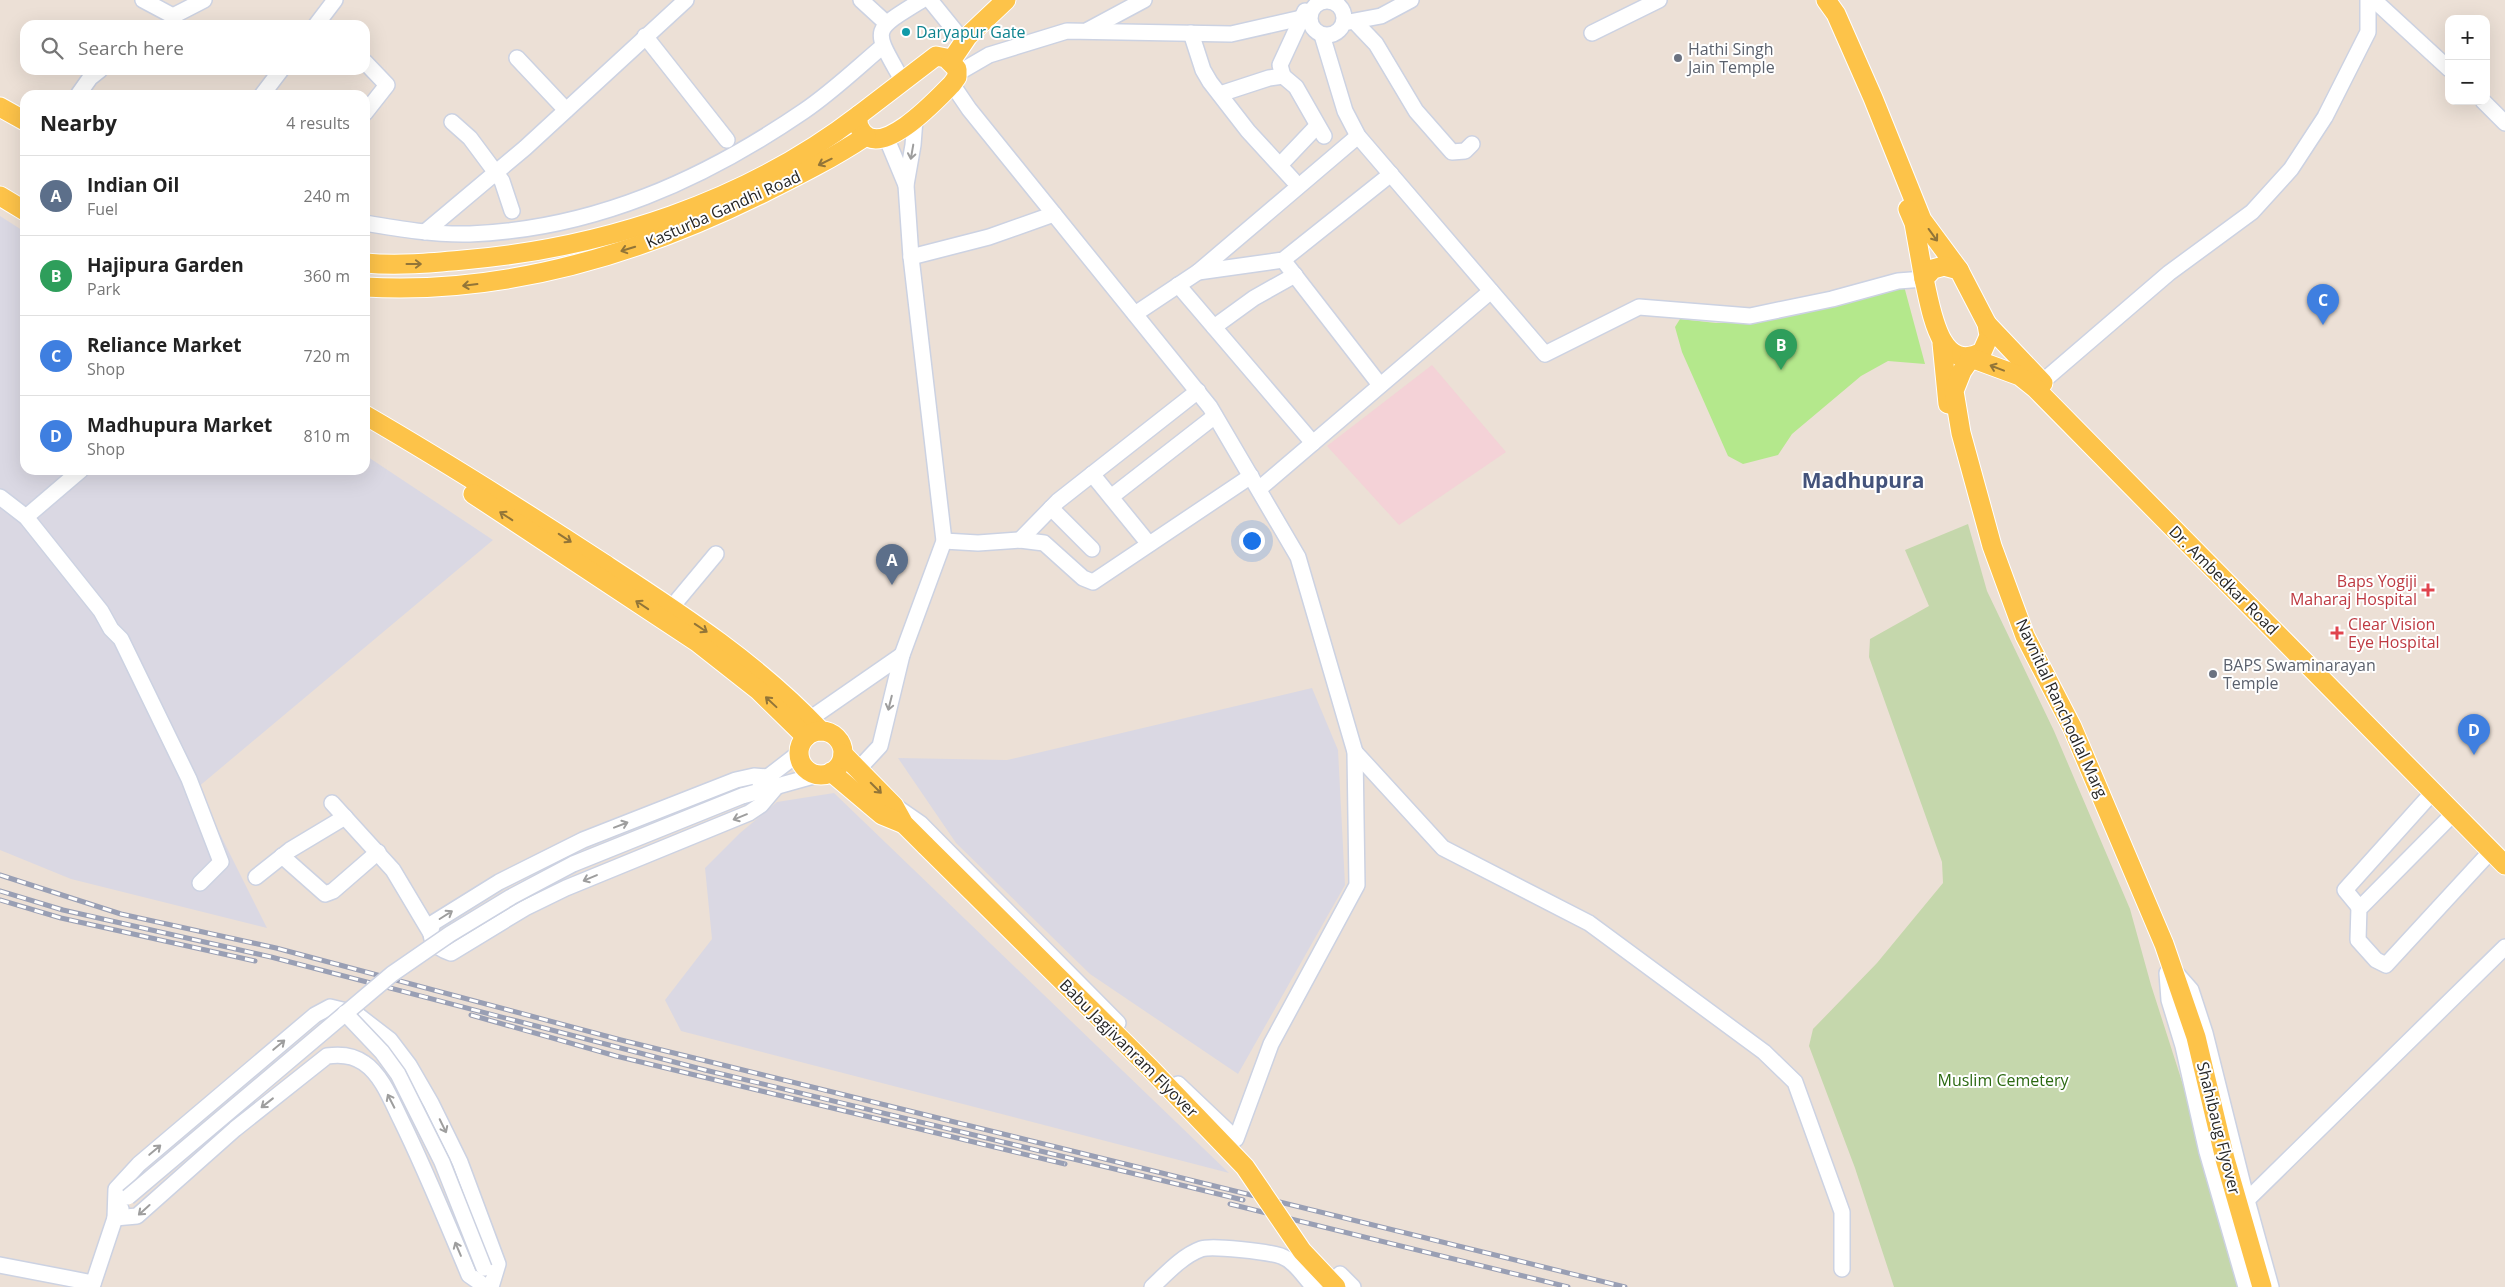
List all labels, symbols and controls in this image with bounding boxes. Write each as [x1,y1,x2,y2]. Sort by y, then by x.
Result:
map controls [2445,15,2490,105]
button: + [2445,15,2490,60]
search box [20,20,370,75]
place label: Daryapur Gate [916,21,1025,43]
marker: Daryapur Gate [900,26,912,38]
icon: search [38,34,66,62]
text: Search here [78,35,184,61]
place label: Hathi Singh Jain Temple [1686,38,1775,78]
marker: Hathi Singh Jain Temple [1672,52,1684,64]
button: − [2445,60,2490,105]
text: Nearby [40,109,117,137]
text: 4 results [286,112,350,134]
one-way arrow [906,144,916,160]
one-way arrow [818,158,833,167]
street label: Kasturba Gandhi Road [642,165,804,253]
text: Indian Oil [87,172,179,198]
text: A [50,185,62,207]
text: 240 m [304,185,350,207]
text: Fuel [87,198,118,220]
one-way arrow [1928,228,1938,242]
one-way arrow [621,244,637,254]
text: Hajipura Garden [87,252,244,278]
one-way arrow [405,259,421,269]
text: B [51,265,61,287]
text: 360 m [304,265,350,287]
text: Park [87,278,120,300]
one-way arrow [463,280,479,290]
pin: C [2307,284,2339,325]
pin: B [1765,329,1797,370]
text: Reliance Market [87,332,242,358]
text: C [51,345,61,367]
text: 720 m [304,345,350,367]
text: Shop [87,358,125,380]
one-way arrow [1990,362,2005,372]
text: Madhupura Market [87,412,272,438]
text: D [50,425,62,447]
text: 810 m [304,425,350,447]
text: Shop [87,438,125,460]
district label: Madhupura [1802,466,1924,494]
one-way arrow [499,510,513,521]
street label: Dr. Ambedkar Road [2165,521,2283,639]
your location [1239,528,1265,554]
one-way arrow [558,533,572,543]
pin: A [876,544,908,585]
place label: Baps Yogiji Maharaj Hospital [2290,570,2417,610]
marker: Baps Yogiji Maharaj Hospital [2421,583,2435,597]
one-way arrow [635,600,649,610]
place label: Clear Vision Eye Hospital [2348,613,2440,653]
street label: Navnitlal Ranchodlal Marg [2011,615,2113,801]
one-way arrow [694,622,708,633]
marker: Clear Vision Eye Hospital [2330,626,2344,640]
place label: BAPS Swaminarayan Temple [2223,654,2376,694]
marker: BAPS Swaminarayan Temple [2207,668,2219,680]
one-way arrow [885,694,895,710]
one-way arrow [765,697,778,708]
pin: D [2458,714,2490,755]
one-way arrow [869,781,881,793]
one-way arrow [733,813,748,822]
one-way arrow [613,820,628,829]
one-way arrow [582,874,598,883]
one-way arrow [438,910,452,920]
street label: Babu Jagjivanram Flyover [1055,974,1203,1122]
one-way arrow [272,1040,285,1051]
street label: Shahibaug Flyover [2192,1059,2246,1197]
park label: Muslim Cemetery [1938,1069,2069,1091]
one-way arrow [386,1094,395,1109]
one-way arrow [261,1098,274,1109]
one-way arrow [439,1118,448,1133]
one-way arrow [148,1145,161,1156]
one-way arrow [138,1204,151,1215]
one-way arrow [452,1242,462,1257]

